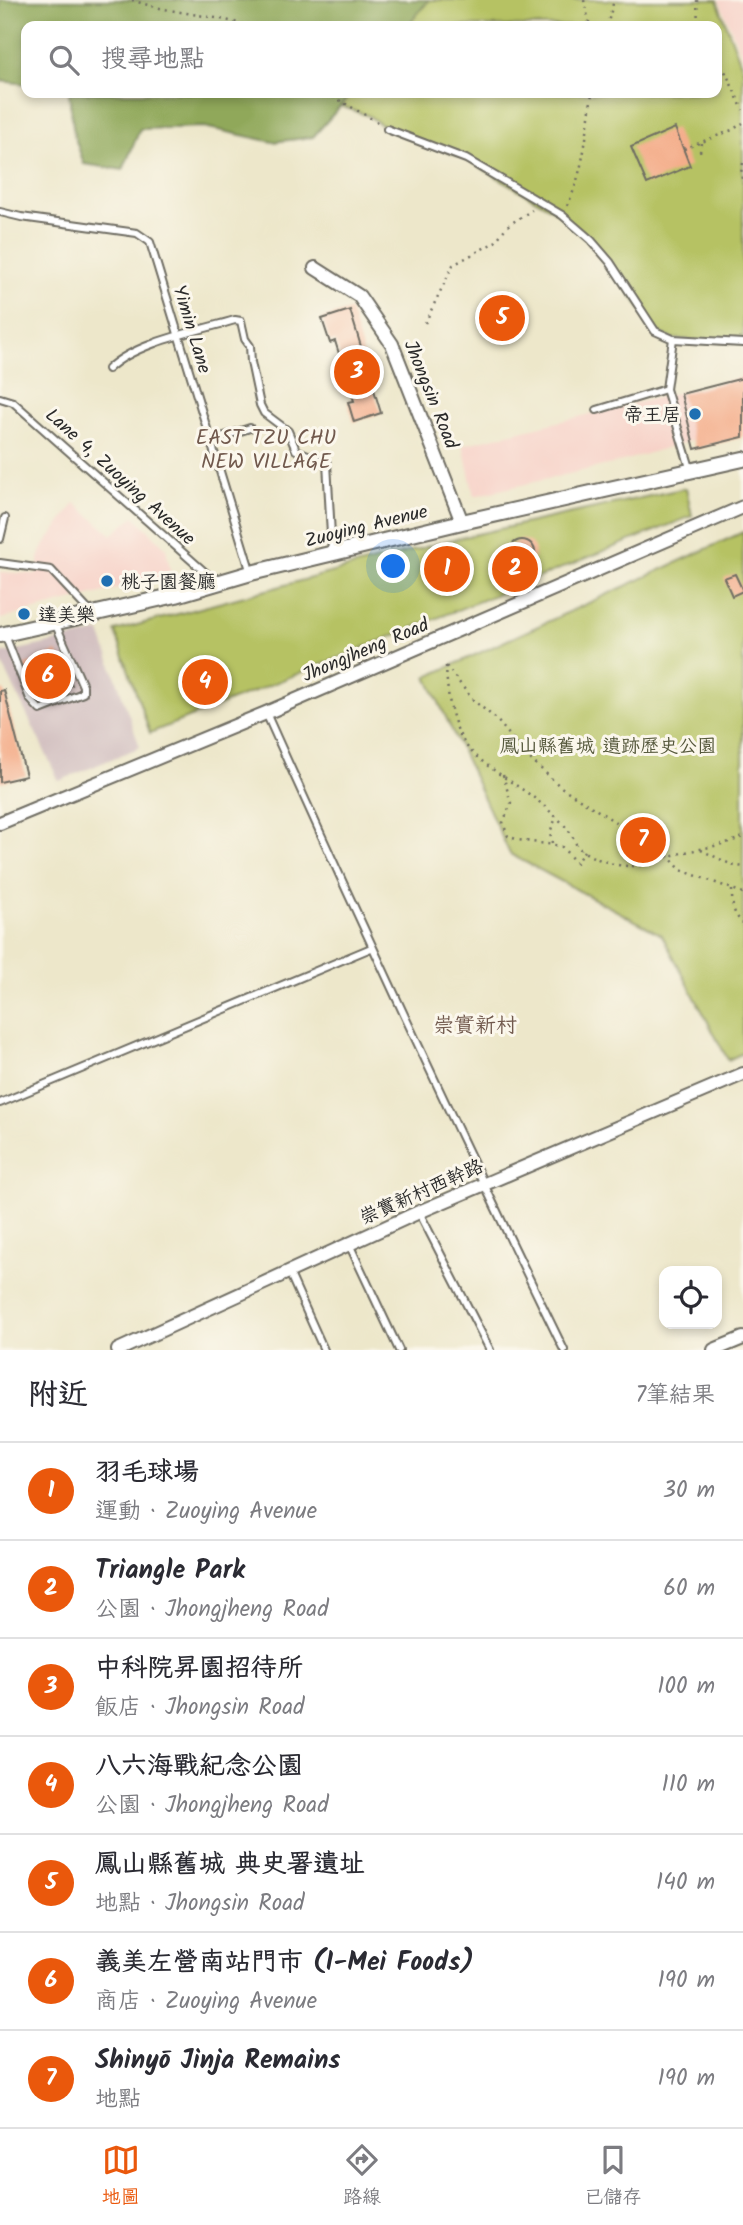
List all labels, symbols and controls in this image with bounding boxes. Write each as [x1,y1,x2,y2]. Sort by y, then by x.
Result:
search box [21,21,722,98]
text: 搜尋地點 [101,39,205,81]
icon: search [45,41,83,79]
street label: Yimin Lane [163,282,219,378]
pin: 5 [479,292,525,344]
street label: Jhongsin Road [395,336,466,454]
pin: 3 [334,346,380,398]
place label: 帝王居 [624,401,681,431]
street label: Lane 4, Zuoying Avenue [38,402,202,554]
marker: 帝王居 [687,406,703,422]
district label: EAST TZU CHU NEW VILLAGE [196,422,336,479]
street label: Zuoying Avenue [302,497,432,557]
pin: 1 [424,543,470,595]
pin: 2 [492,543,538,595]
your location [376,549,410,583]
place label: 桃子園餐廳 [121,568,216,598]
marker: 桃子園餐廳 [99,573,115,589]
place label: 達美樂 [38,601,95,631]
marker: 達美樂 [16,606,32,622]
street label: Jhongjheng Road [298,610,434,691]
pin: 6 [25,650,71,702]
pin: 4 [182,656,228,708]
park label: 鳳山縣舊城 遺跡歷史公園 [500,732,716,762]
pin: 7 [620,814,666,866]
district label: 崇實新村 [433,1010,517,1043]
street label: 崇實新村西幹路 [355,1152,489,1234]
map controls [659,1266,722,1329]
button: locate [659,1266,722,1329]
text: 附近 [28,1372,88,1420]
text: 7筆結果 [635,1378,715,1414]
text: 羽毛球場 [95,1452,199,1494]
text: 1 [48,1473,54,1509]
text: 30 m [663,1473,715,1509]
text: 運動 · Zuoying Avenue [95,1494,317,1530]
text: Triangle Park [95,1550,245,1592]
text: 2 [44,1571,58,1607]
text: 60 m [663,1571,715,1607]
text: 公園 · Jhongjheng Road [95,1592,329,1628]
text: 中科院昇園招待所 [95,1648,303,1690]
text: 3 [45,1669,57,1705]
text: 100 m [657,1669,715,1705]
text: 飯店 · Jhongsin Road [95,1690,304,1726]
text: 八六海戰紀念公園 [95,1746,303,1788]
text: 4 [45,1767,57,1803]
text: 110 m [662,1767,715,1803]
text: 公園 · Jhongjheng Road [95,1788,329,1824]
text: 鳳山縣舊城 典史署遺址 [95,1844,365,1886]
text: 5 [45,1865,57,1901]
text: 140 m [656,1865,715,1901]
text: 地點 · Jhongsin Road [95,1886,304,1922]
text: 義美左營南站門市 (I-Mei Foods) [95,1942,474,1984]
text: 6 [45,1963,57,1999]
text: 190 m [658,1963,715,1999]
text: 商店 · Zuoying Avenue [95,1984,317,2020]
text: Shinyō Jinja Remains [95,2040,340,2082]
text: 7 [46,2061,56,2097]
text: 190 m [658,2061,715,2097]
text: 地點 [95,2082,141,2118]
tab: 地圖 [102,2141,140,2213]
tab: 路線 [343,2141,381,2213]
tab: 已儲存 [584,2141,641,2213]

